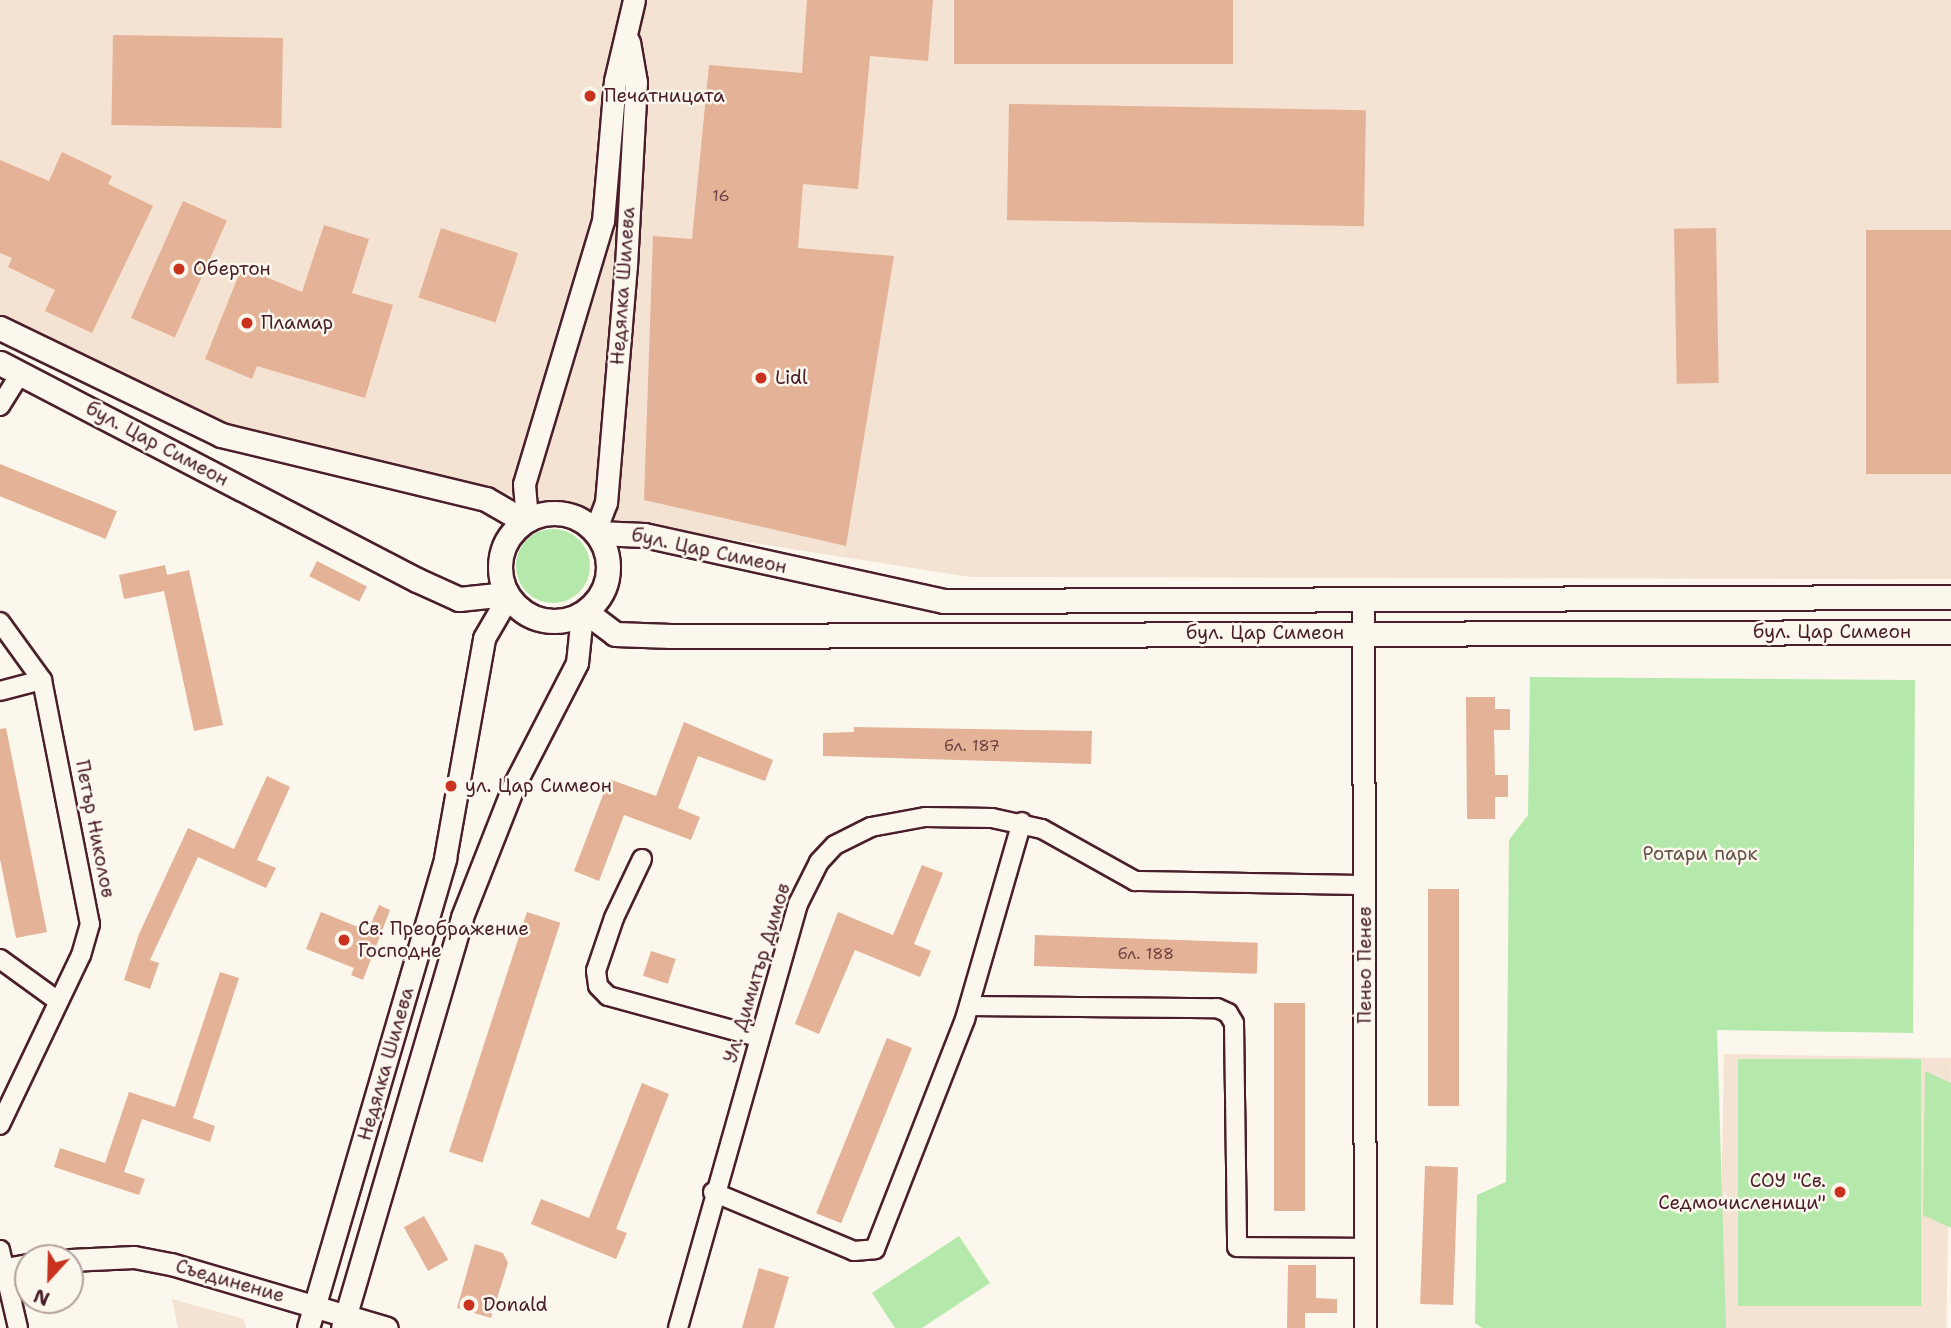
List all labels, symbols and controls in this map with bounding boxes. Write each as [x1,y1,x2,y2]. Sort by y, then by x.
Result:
place label: Печатницата [604,85,725,107]
marker: Печатницата [582,88,598,104]
house number: 16 [712,186,730,206]
street label: Недялка Шилева [606,206,640,366]
place label: Обертон [193,258,271,280]
marker: Обертон [171,261,187,277]
place label: Пламар [261,312,333,334]
marker: Пламар [239,315,255,331]
place label: Lidl [775,367,808,389]
marker: Lidl [753,370,769,386]
street label: бул. Цар Симеон [82,397,232,491]
street label: бул. Цар Симеон [629,523,789,579]
street label: бул. Цар Симеон [1753,621,1911,643]
street label: бул. Цар Симеон [1186,622,1344,644]
house number: бл. 187 [944,736,1000,756]
street label: Петър Николов [70,758,120,900]
place label: ул. Цар Симеон [465,775,612,797]
marker: ул. Цар Симеон [443,778,459,794]
park label: Ротари парк [1642,843,1758,865]
street label: Ул. Димитър Димов [719,880,795,1066]
street label: Пеньо Пенев [1354,906,1376,1024]
place label: Св. Преображение Господне [358,918,529,962]
marker: Св. Преображение Господне [336,932,352,948]
house number: бл. 188 [1118,944,1174,964]
street label: Недялка Шилева [353,985,419,1143]
place label: СОУ "Св. Седмочисленици" [1658,1170,1826,1214]
marker: СОУ "Св. Седмочисленици" [1832,1184,1848,1200]
north arrow [14,1244,84,1314]
street label: Съединение [173,1255,287,1307]
text: N [30,1283,53,1311]
place label: Donald [483,1294,548,1316]
marker: Donald [461,1297,477,1313]

